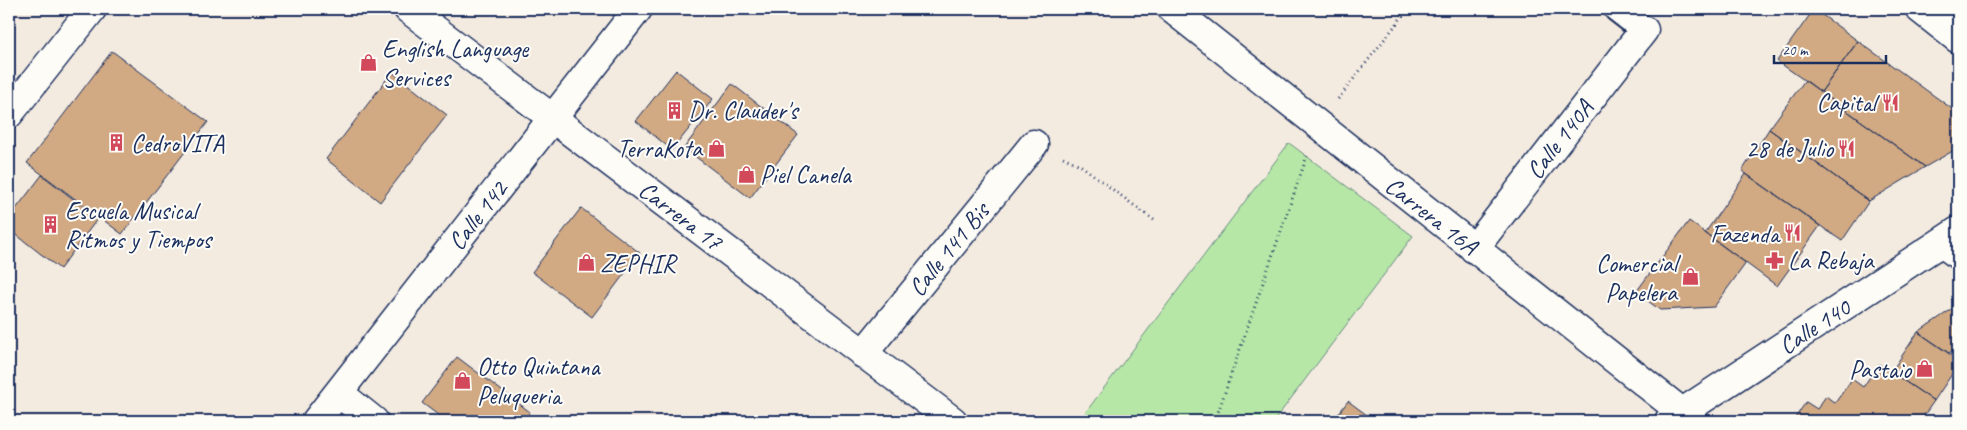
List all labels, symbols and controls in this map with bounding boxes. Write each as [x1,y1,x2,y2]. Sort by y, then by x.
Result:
scale bar [1774,32,1887,64]
place label: English Language Services [382,33,530,94]
text: 20 m [1782,41,1809,60]
shop icon: English Language Services [358,52,378,72]
place label: Capital [1816,87,1881,119]
restaurant icon: Capital [1880,92,1900,112]
street label: Calle 140A [1519,93,1601,186]
place label: Dr. Clauder's [688,95,800,127]
building icon: Dr. Clauder's [664,100,684,120]
place label: CedroVITA [131,128,225,160]
building icon: CedroVITA [107,133,127,153]
place label: TerraKota [617,133,704,165]
place label: 28 de Julio [1746,133,1834,165]
shop icon: TerraKota [706,138,726,158]
restaurant icon: 28 de Julio [1837,138,1857,158]
place label: Piel Canela [760,159,853,191]
shop icon: Piel Canela [736,164,756,184]
street label: Carrera 16A [1379,170,1485,263]
street label: Calle 142 [441,173,516,257]
street label: Carrera 17 [632,174,730,259]
street label: Calle 141 Bis [901,194,998,303]
place label: Escuela Musical Ritmos y Tiempos [65,195,213,256]
building icon: Escuela Musical Ritmos y Tiempos [41,214,61,234]
place label: Fazenda [1710,218,1782,250]
restaurant icon: Fazenda [1783,223,1803,243]
place label: La Rebaja [1788,245,1875,277]
place label: ZEPHIR [600,248,678,280]
place label: Comercial Papelera [1596,248,1682,309]
pharmacy icon: La Rebaja [1764,250,1784,270]
shop icon: ZEPHIR [576,253,596,273]
shop icon: Comercial Papelera [1681,267,1701,287]
street label: Calle 140 [1773,291,1858,362]
place label: Otto Quintana Peluqueria [477,351,602,412]
place label: Pastaio [1849,354,1912,386]
shop icon: Pastaio [1915,359,1935,379]
shop icon: Otto Quintana Peluqueria [453,370,473,390]

